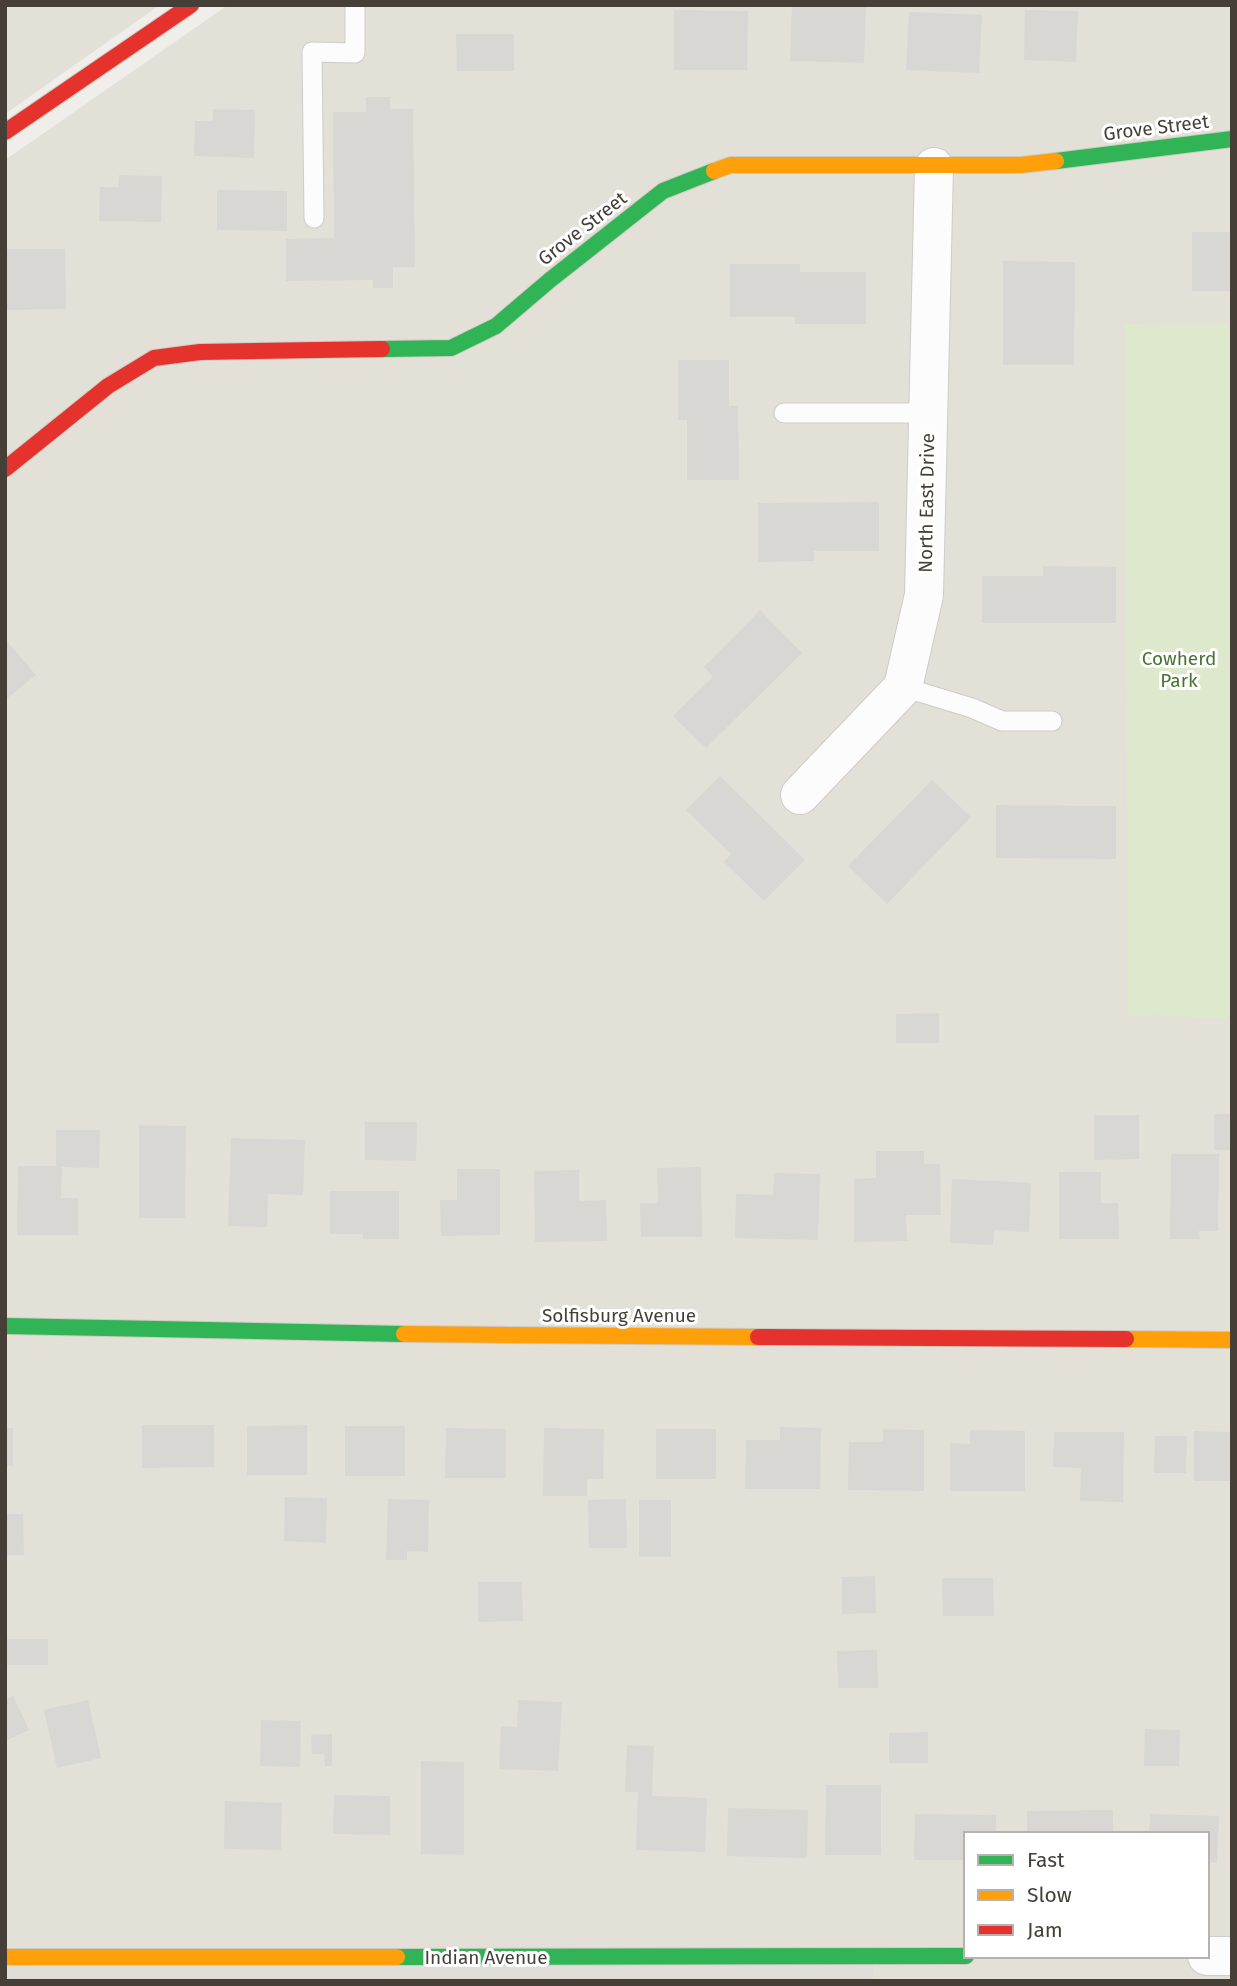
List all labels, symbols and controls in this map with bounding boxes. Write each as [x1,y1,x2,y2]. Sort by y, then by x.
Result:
street label: Grove Street [1102,110,1210,145]
street label: Grove Street [533,187,631,270]
street label: North East Drive [914,433,939,573]
park label: Cowherd Park [1142,647,1216,692]
street label: Solfisburg Avenue [542,1304,696,1327]
legend [964,1832,1209,1958]
text: Fast [1027,1847,1065,1873]
text: Slow [1027,1882,1072,1908]
text: Jam [1027,1917,1063,1943]
street label: Indian Avenue [424,1946,548,1969]

